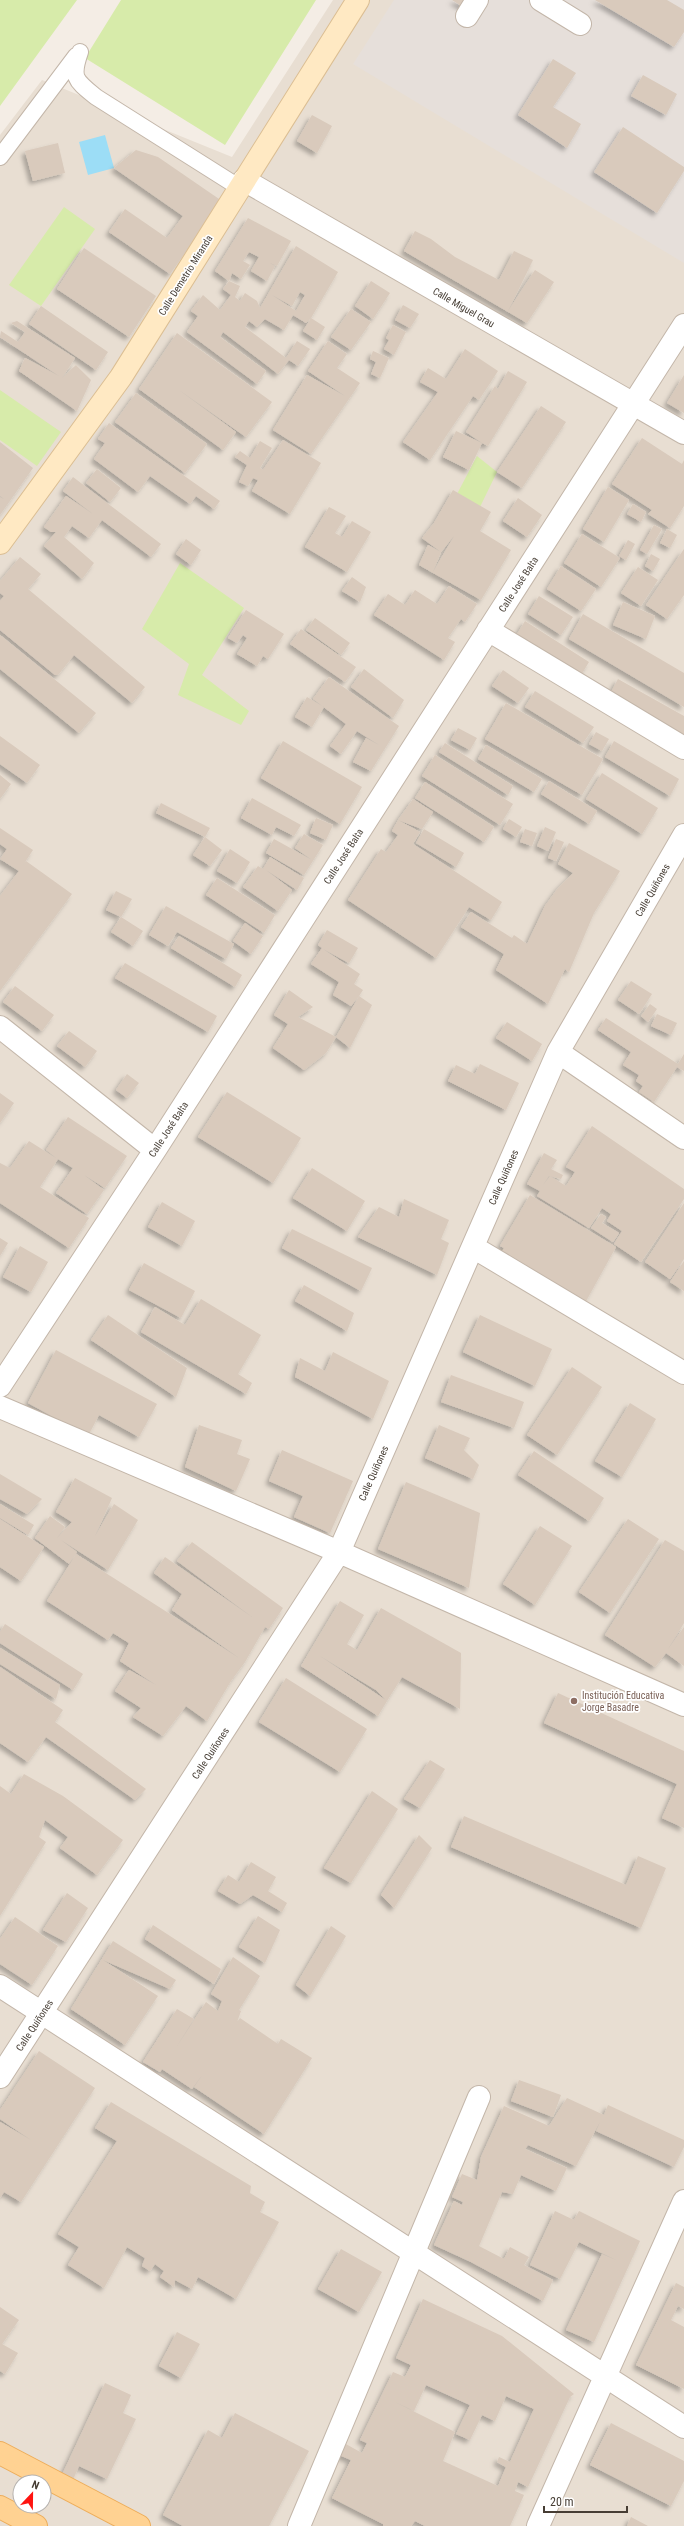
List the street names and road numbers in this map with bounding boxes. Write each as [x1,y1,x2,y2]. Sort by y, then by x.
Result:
street label: Calle Demetrio Miranda [156,233,215,317]
street label: Calle Miguel Grau [431,285,497,330]
street label: Calle José Balta [496,554,540,614]
street label: Calle José Balta [321,826,365,886]
street label: Calle Quiñones [633,862,672,919]
street label: Calle José Balta [146,1099,190,1159]
street label: Calle Quiñones [486,1148,521,1206]
street label: Calle Quiñones [356,1444,391,1502]
street label: Calle Quiñones [190,1725,231,1781]
street label: Calle Quiñones [14,1997,55,2053]

